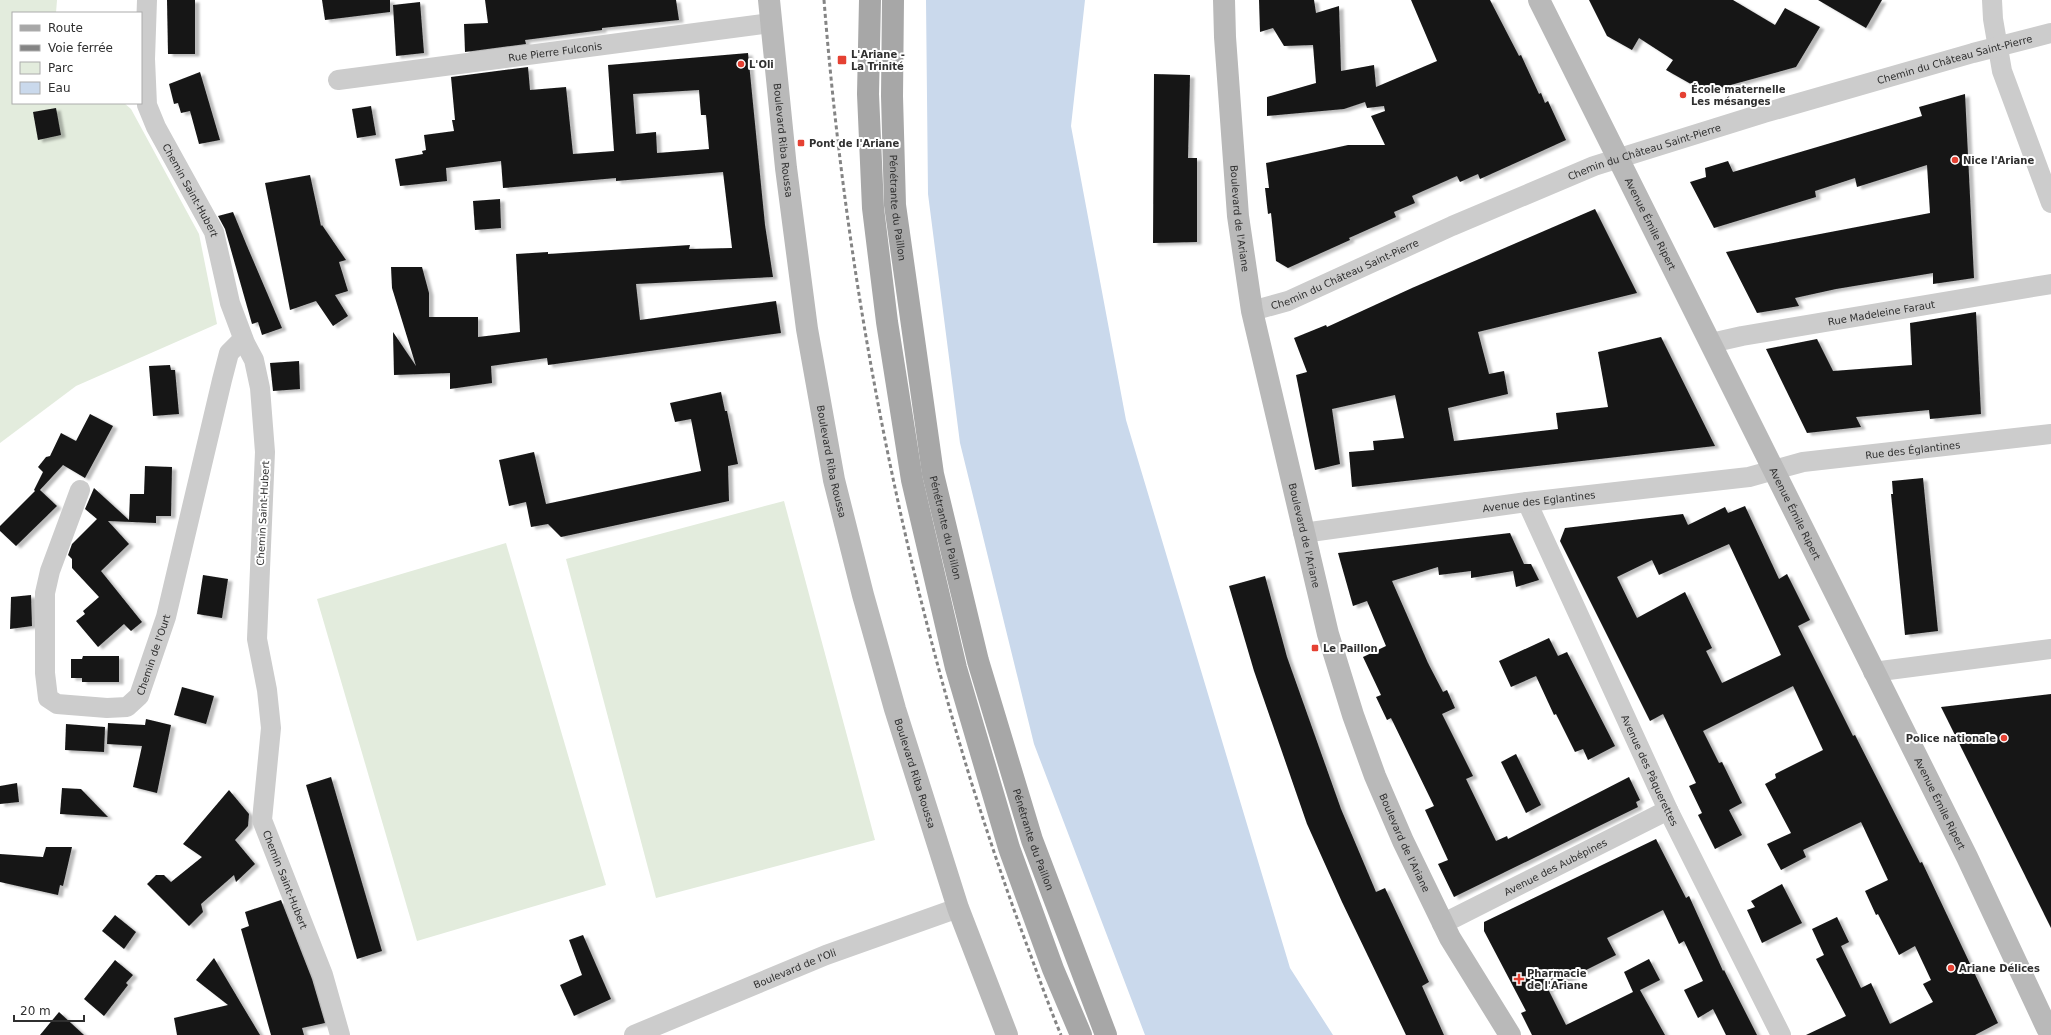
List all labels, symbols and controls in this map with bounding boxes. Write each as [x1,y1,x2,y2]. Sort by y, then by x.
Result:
legend [12,12,142,104]
text: Route [48,21,83,35]
street label: Chemin du Château Saint-Pierre [1876,33,2033,86]
street label: Rue Pierre Fulconis [508,40,603,63]
text: Voie ferrée [48,41,113,55]
place label: L'Ariane - La Trinité [851,49,905,72]
marker: L'Ariane - La Trinité [836,54,848,66]
marker: L'Oli [736,59,746,69]
place label: L'Oli [749,59,774,70]
text: Parc [48,61,73,75]
text: Eau [48,81,71,95]
street label: Boulevard Riba Roussa [772,83,795,198]
place label: École maternelle Les mésanges [1691,83,1786,107]
marker: École maternelle Les mésanges [1678,90,1688,100]
street label: Chemin du Château Saint-Pierre [1566,121,1722,182]
marker: Pont de l'Ariane [796,138,806,148]
place label: Pont de l'Ariane [809,138,899,149]
street label: Chemin Saint-Hubert [161,141,220,238]
street label: Pénétrante du Paillon [888,155,908,261]
marker: Nice l'Ariane [1950,155,1960,165]
place label: Nice l'Ariane [1963,155,2034,166]
street label: Boulevard de l'Ariane [1229,165,1252,272]
street label: Avenue Émile Ripert [1623,176,1678,272]
street label: Chemin du Château Saint-Pierre [1270,237,1420,311]
street label: Rue Madeleine Faraut [1827,298,1936,327]
street label: Boulevard Riba Roussa [815,404,849,519]
street label: Rue des Églantines [1865,439,1961,460]
street label: Chemin Saint-Hubert [255,460,271,566]
street label: Avenue Émile Ripert [1768,466,1823,562]
street label: Pénétrante du Paillon [928,475,964,581]
street label: Boulevard de l'Ariane [1287,482,1322,589]
street label: Avenue des Eglantines [1482,489,1596,514]
street label: Chemin de l'Ourt [134,613,172,697]
marker: Le Paillon [1310,643,1320,653]
place label: Le Paillon [1323,643,1378,654]
street label: Avenue des Pâquerettes [1620,713,1680,828]
street label: Boulevard Riba Roussa [893,717,938,830]
place label: Police nationale [1906,733,1996,744]
marker: Police nationale [1999,733,2009,743]
street label: Avenue Émile Ripert [1913,755,1968,851]
street label: Pénétrante du Paillon [1011,787,1056,892]
street label: Boulevard de l'Ariane [1378,792,1432,894]
street label: Chemin Saint-Hubert [261,828,310,930]
street label: Avenue des Aubépines [1502,836,1609,897]
street label: Boulevard de l'Oli [752,946,838,990]
marker: Ariane Délices [1946,963,1956,973]
place label: Ariane Délices [1959,963,2040,974]
place label: Pharmacie de l'Ariane [1527,968,1588,991]
marker: Pharmacie de l'Ariane [1514,974,1524,984]
scale bar [14,997,84,1023]
text: 20 m [20,1004,51,1018]

